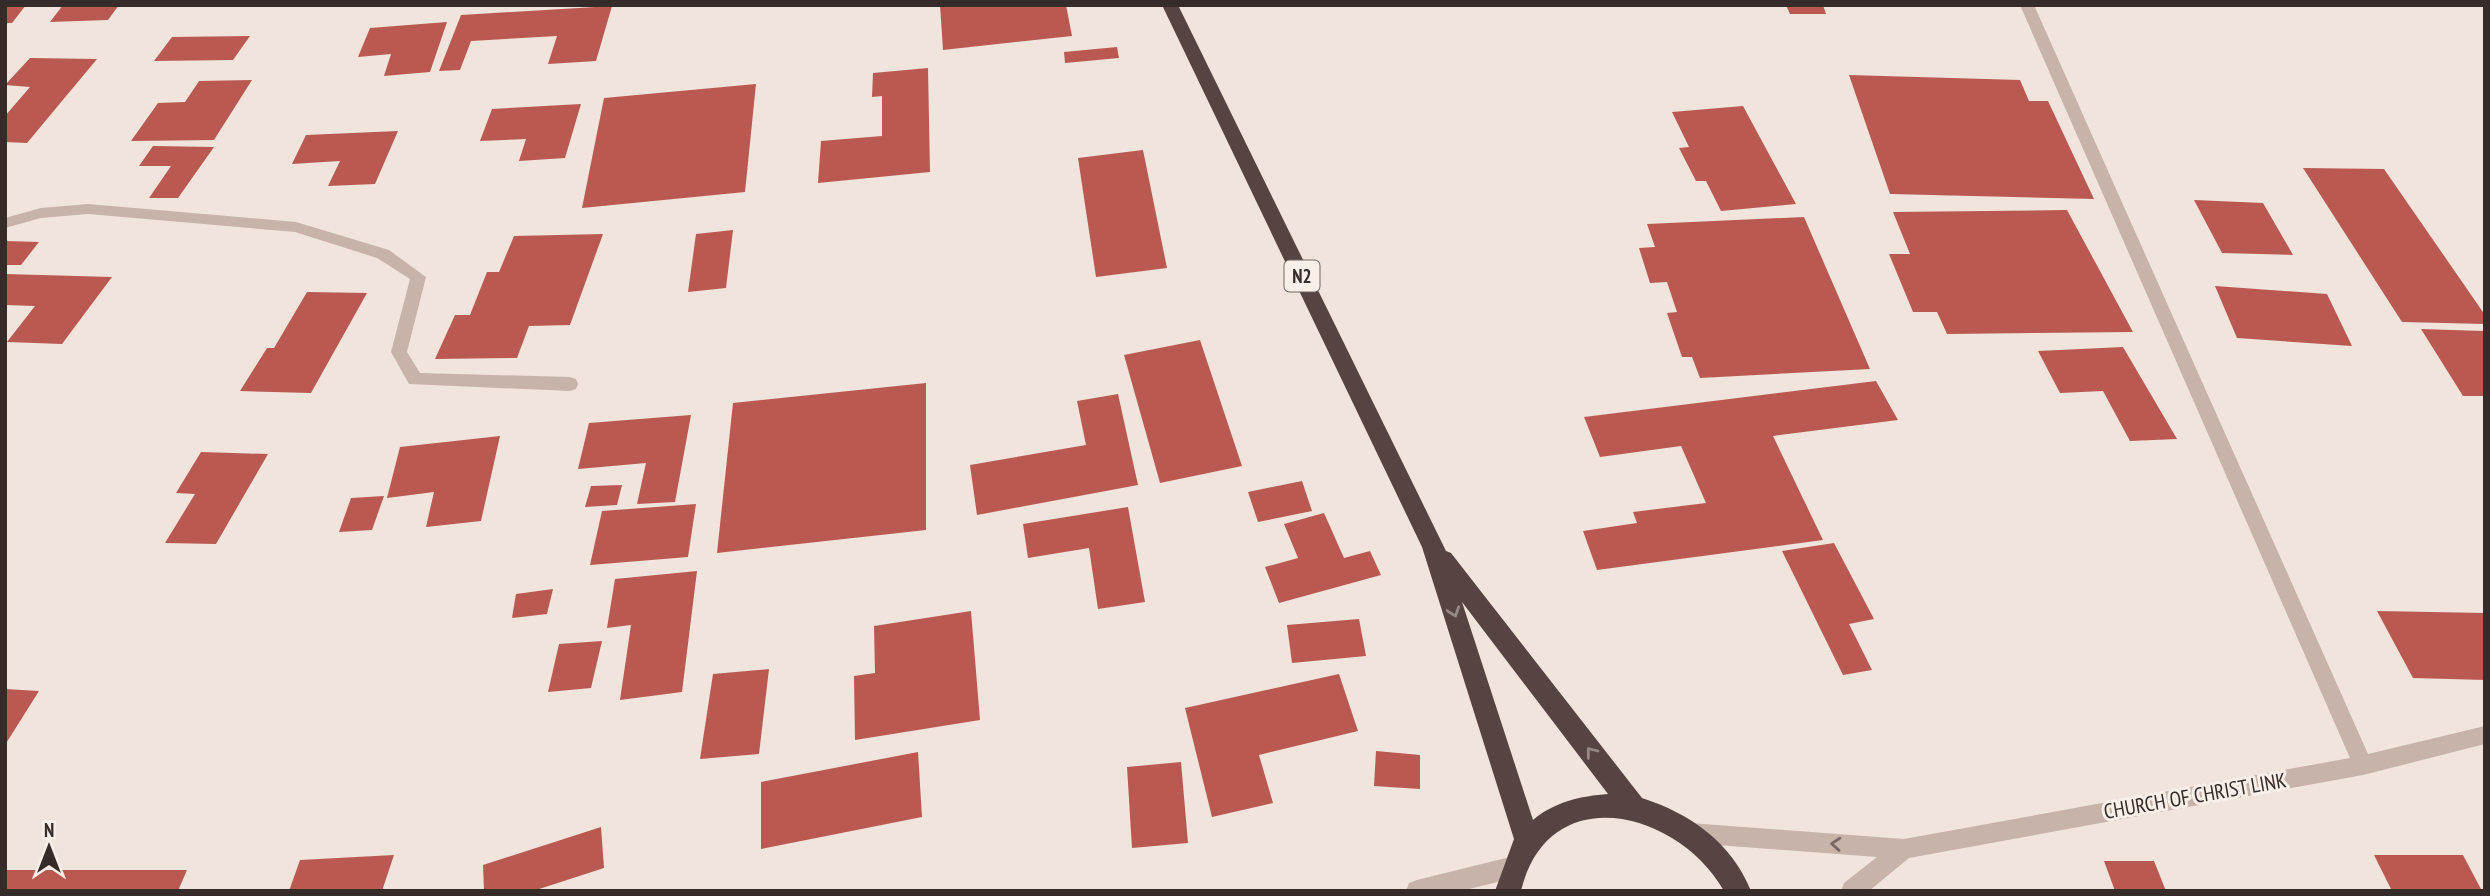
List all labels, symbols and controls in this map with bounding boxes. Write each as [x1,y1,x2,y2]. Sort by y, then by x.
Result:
road number: N2 [1284,260,1320,292]
one-way arrow [1446,606,1460,618]
one-way arrow [1587,748,1600,760]
street label: CHURCH OF CHRIST LINK [2102,766,2288,825]
north arrow [14,812,84,882]
text: N [44,818,54,842]
one-way arrow [1830,837,1841,852]

